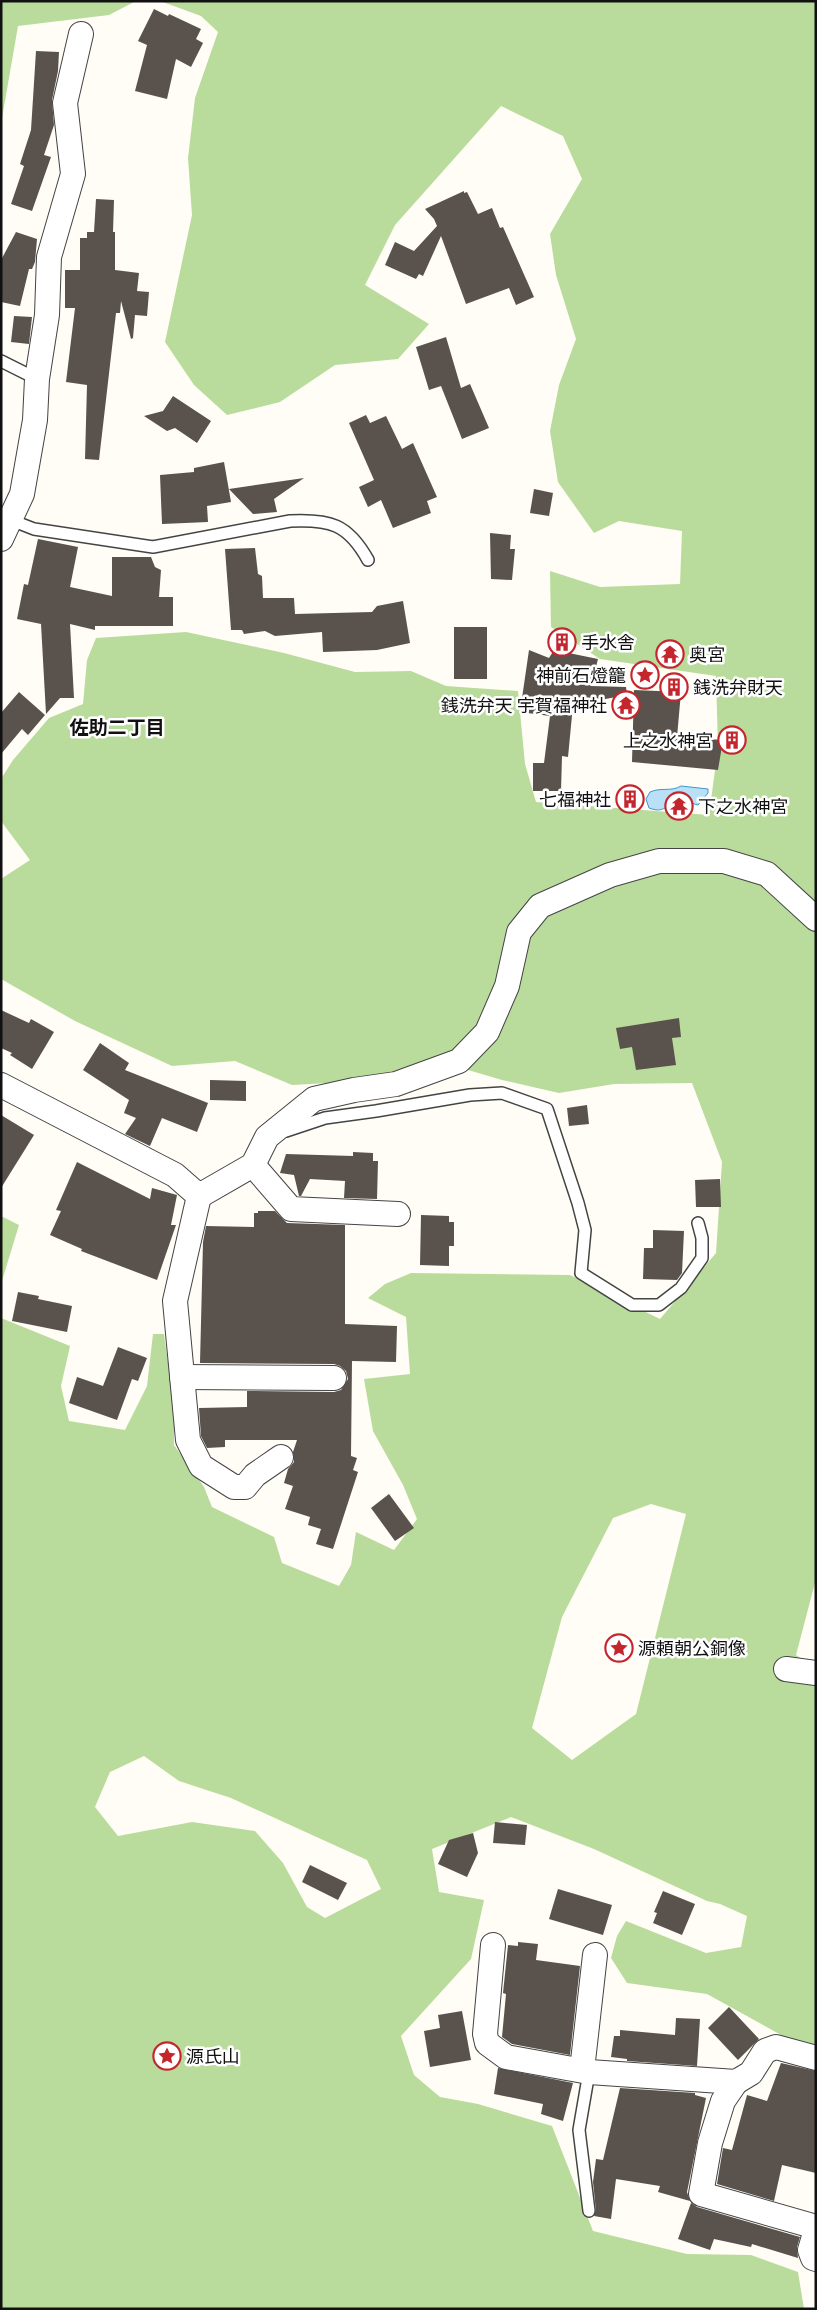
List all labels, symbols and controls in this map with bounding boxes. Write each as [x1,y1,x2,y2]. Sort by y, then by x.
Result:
building icon: 手水舎 [547,627,577,657]
place label: 手水舎 [581,631,635,654]
temple icon: 奥宮 [655,639,685,669]
place label: 奥宮 [689,643,725,666]
place icon: 神前石燈籠 [630,660,660,690]
place label: 神前石燈籠 [536,664,626,687]
building icon: 銭洗弁財天 [659,672,689,702]
place label: 銭洗弁財天 [693,676,783,699]
temple icon: 銭洗弁天 宇賀福神社 [611,690,641,720]
place label: 銭洗弁天 宇賀福神社 [441,694,607,717]
district label: 佐助二丁目 [69,715,165,739]
building icon: 上之水神宮 [717,725,747,755]
place label: 上之水神宮 [623,729,713,752]
building icon: 七福神社 [615,784,645,814]
place label: 七福神社 [539,788,611,811]
temple icon: 下之水神宮 [664,791,694,821]
place label: 下之水神宮 [698,795,788,818]
place icon: 源頼朝公銅像 [604,1633,634,1663]
place label: 源頼朝公銅像 [638,1637,746,1660]
place icon: 源氏山 [152,2041,182,2071]
place label: 源氏山 [186,2045,240,2068]

